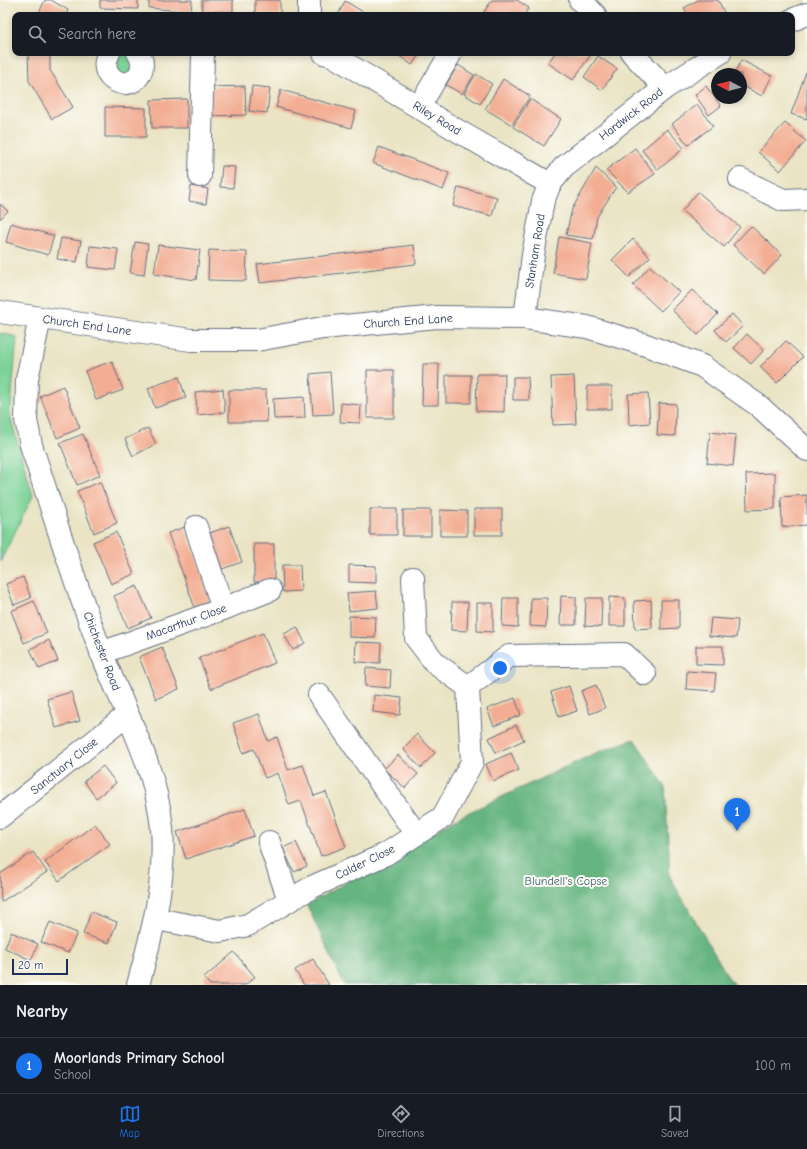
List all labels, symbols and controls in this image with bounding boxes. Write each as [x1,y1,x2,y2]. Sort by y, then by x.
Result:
search box [12,12,795,56]
icon: search [26,23,48,45]
text: Search here [58,25,136,43]
north arrow [711,68,747,104]
street label: Hardwick Road [596,85,666,143]
street label: Riley Road [410,98,464,138]
street label: Stanham Road [522,213,548,289]
street label: Church End Lane [363,311,453,331]
street label: Church End Lane [42,312,132,338]
street label: Macarthur Close [144,601,228,643]
street label: Chichester Road [80,609,124,693]
your location [490,658,510,678]
street label: Sanctuary Close [28,735,100,797]
pin: 1 [724,798,750,831]
street label: Calder Close [333,842,397,882]
park label: Blundell's Copse [525,874,607,888]
scale bar [12,957,68,976]
text: 20 m [18,959,43,972]
text: Nearby [16,1002,67,1021]
text: Moorlands Primary School [54,1049,225,1067]
text: 1 [26,1058,32,1073]
text: 100 m [755,1058,791,1073]
text: School [54,1067,91,1082]
tab: Map [119,1103,141,1140]
tab: Directions [378,1103,424,1140]
tab: Saved [661,1103,688,1140]

